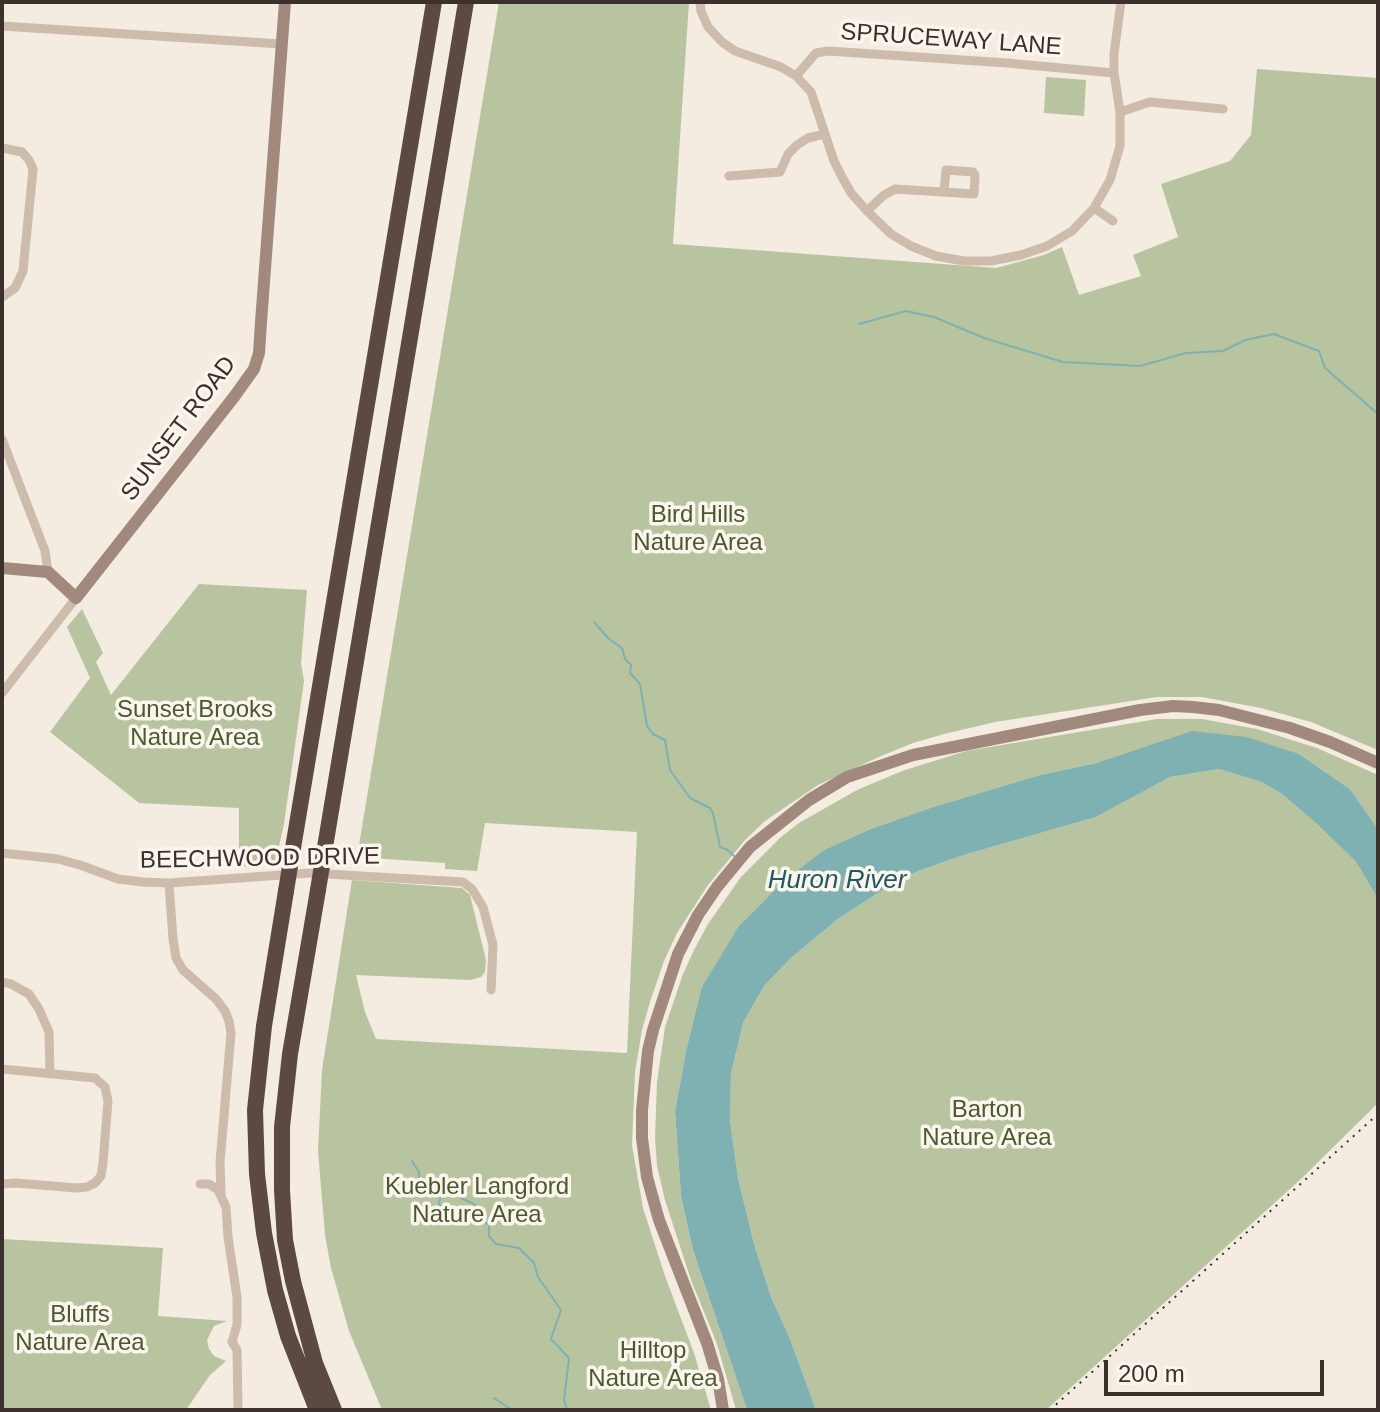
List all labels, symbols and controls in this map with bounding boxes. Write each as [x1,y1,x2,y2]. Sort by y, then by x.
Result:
street label: SPRUCEWAY LANE [840,18,1062,62]
street label: SUNSET ROAD [115,351,243,507]
park label: Bird Hills Nature Area [633,501,763,557]
park label: Sunset Brooks Nature Area [117,696,273,752]
street label: BEECHWOOD DRIVE [140,843,380,875]
water label: Huron River [768,865,906,897]
park label: Barton Nature Area [922,1096,1052,1152]
park label: Kuebler Langford Nature Area [385,1173,569,1229]
park label: Bluffs Nature Area [15,1301,145,1357]
park label: Hilltop Nature Area [588,1337,718,1393]
scale bar [1108,1344,1328,1394]
text: 200 m [1118,1360,1185,1387]

